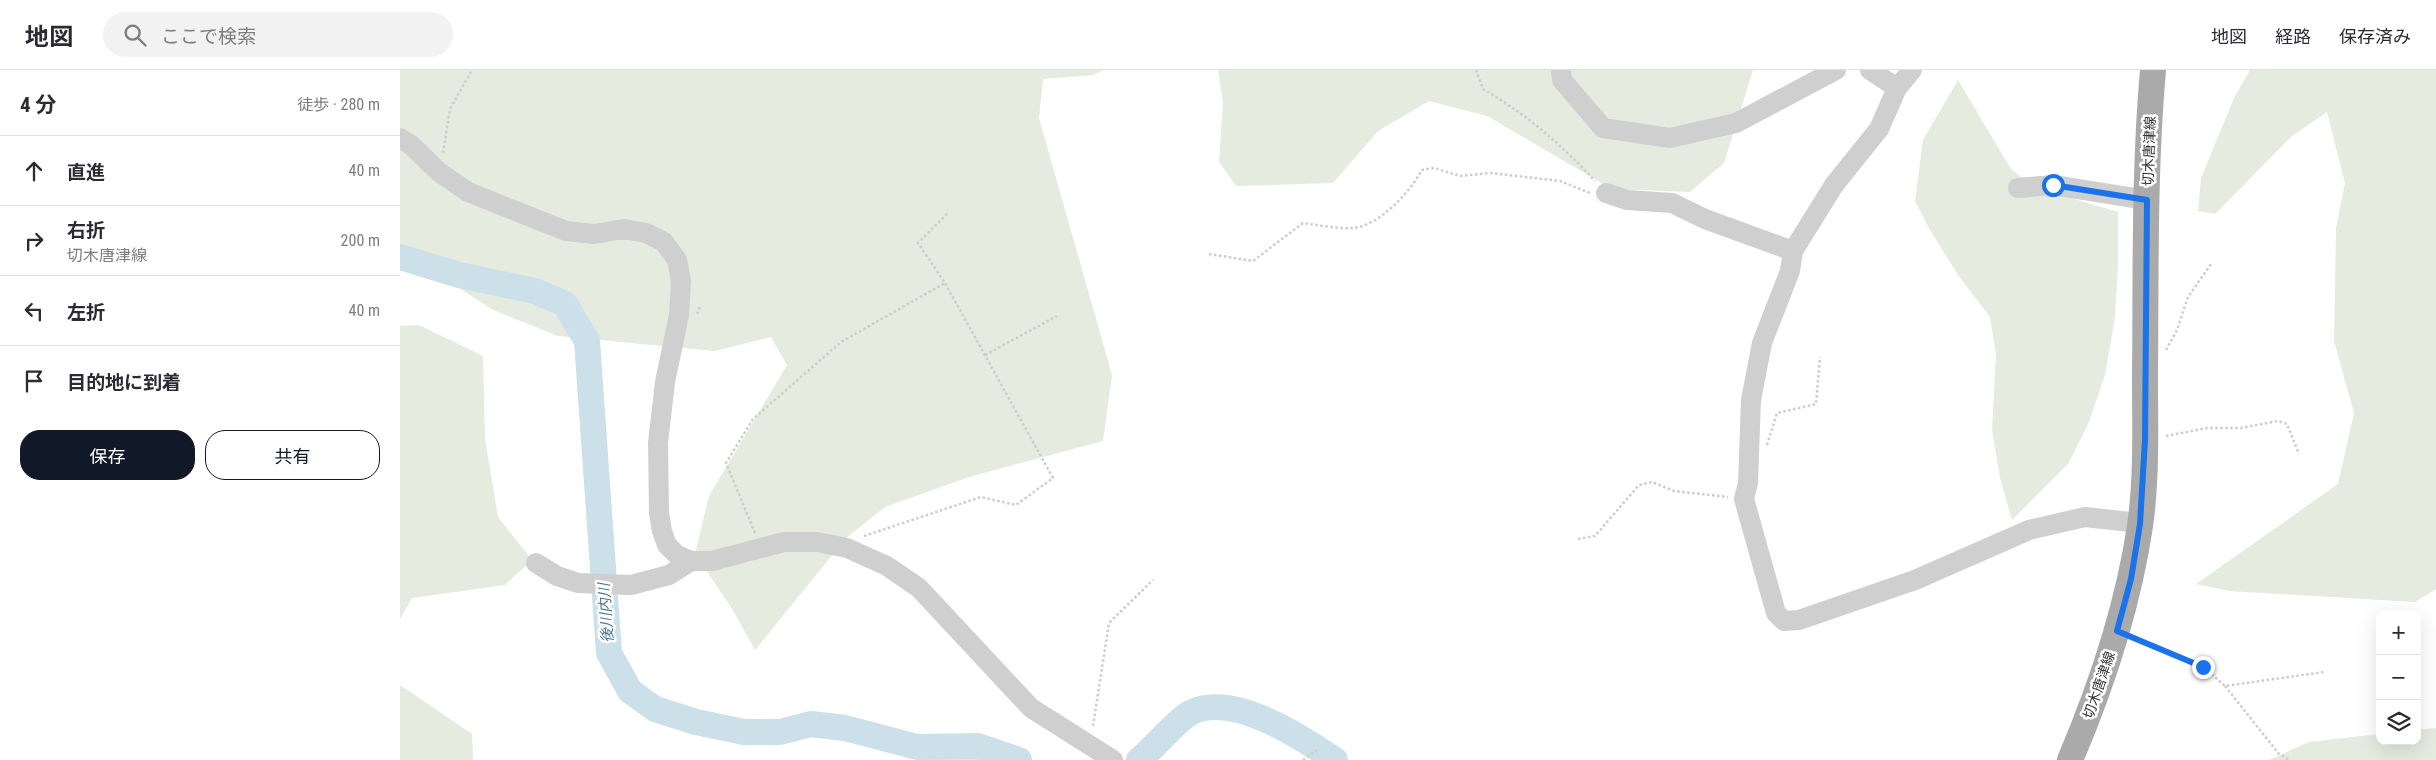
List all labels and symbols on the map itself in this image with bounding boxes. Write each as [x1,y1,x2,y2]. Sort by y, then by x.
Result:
street label: 切木唐津線 [2140,116,2158,186]
route start [2042,174,2065,197]
water label: 後川内川 [595,580,617,644]
street label: 切木唐津線 [2080,649,2118,721]
route end [2192,656,2215,679]

